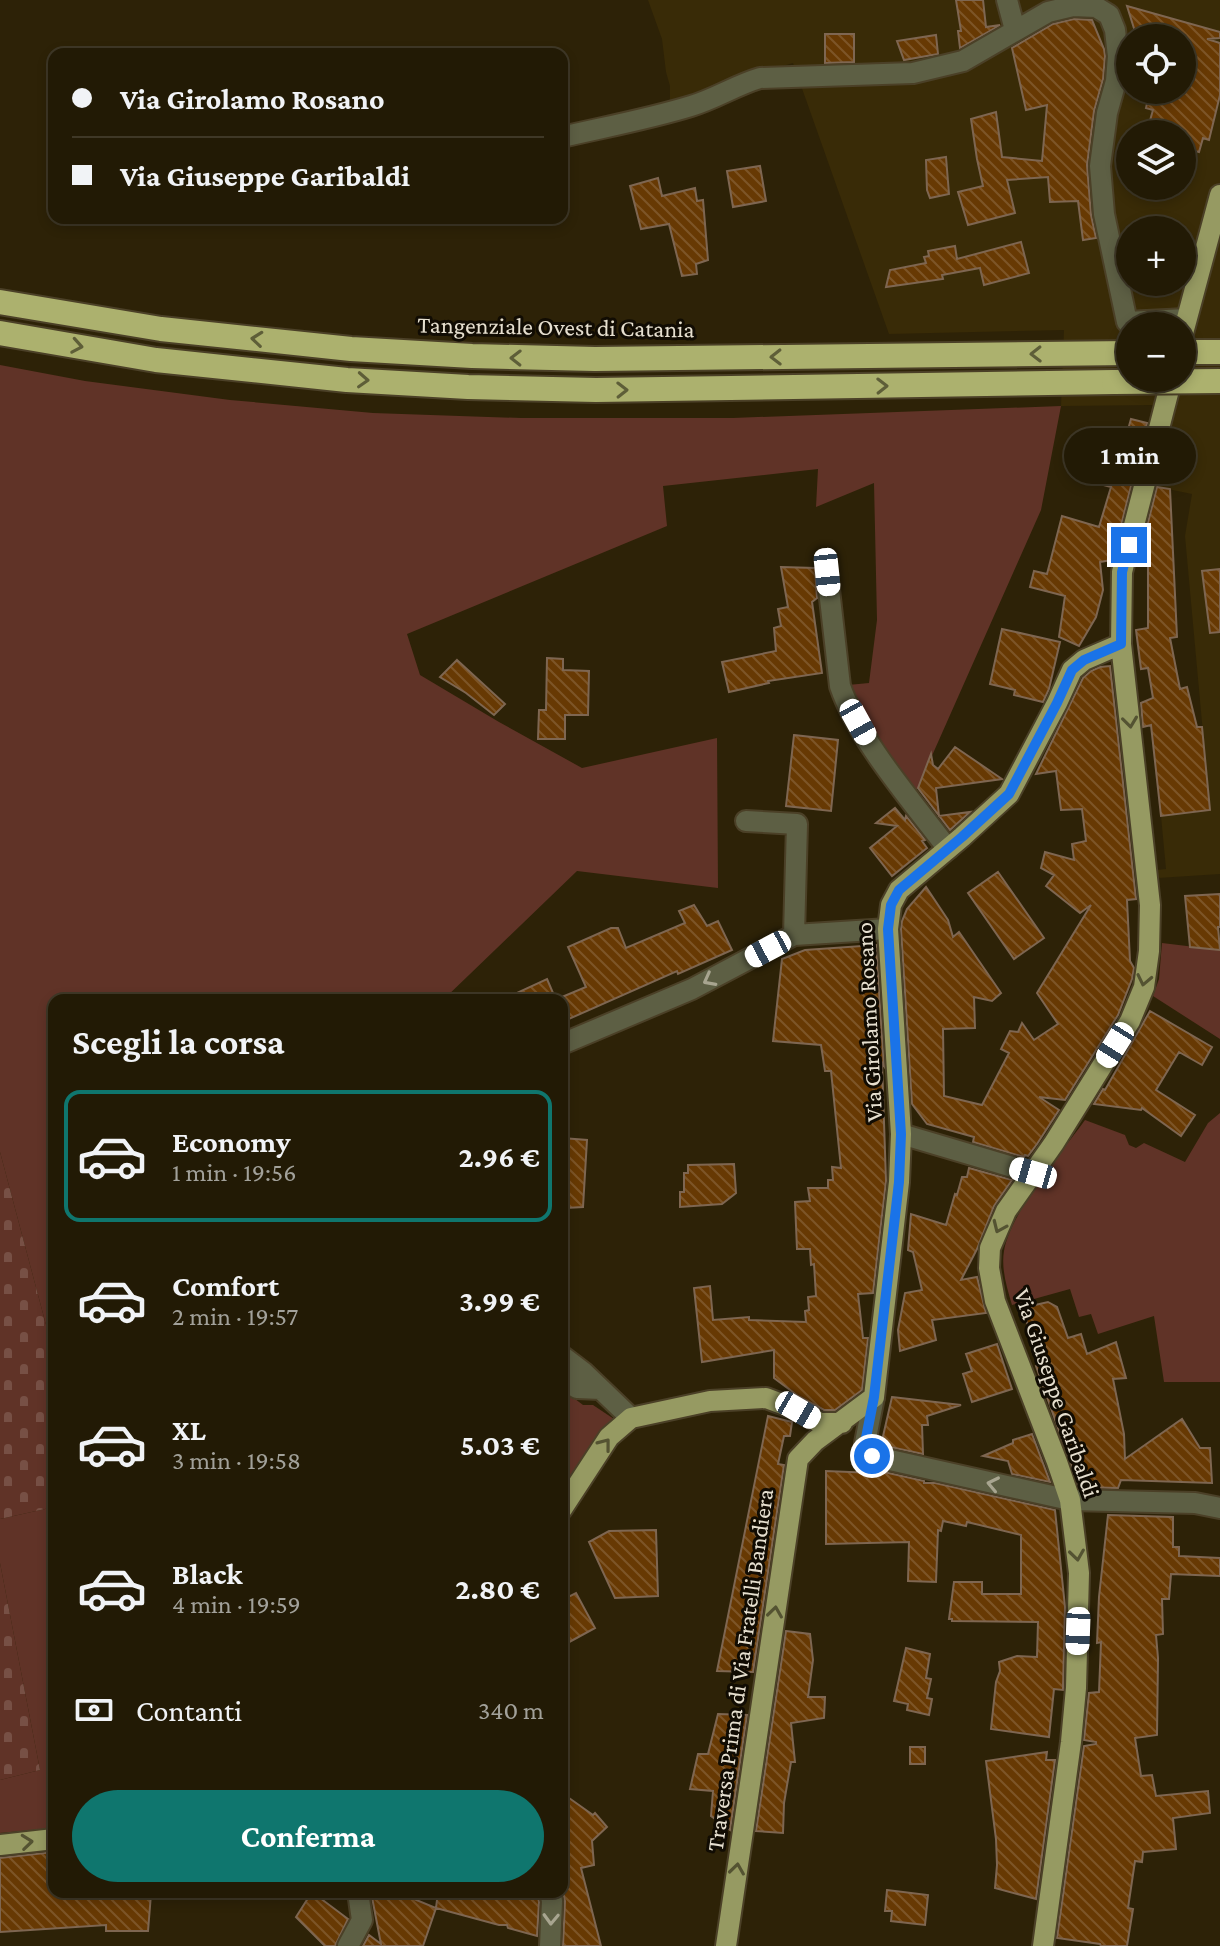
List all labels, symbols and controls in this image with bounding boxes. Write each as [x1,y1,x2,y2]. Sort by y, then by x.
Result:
map controls [1116,24,1196,392]
button: locate [1116,24,1196,104]
text: Via Girolamo Rosano [120,82,385,115]
button: layers [1116,120,1196,200]
text: Via Giuseppe Garibaldi [120,159,410,192]
button: + [1116,216,1196,296]
street label: Tangenziale Ovest di Catania [417,311,695,342]
button: − [1116,312,1196,392]
one-way arrow [250,331,263,348]
one-way arrow [70,337,84,354]
one-way arrow [1029,345,1042,363]
one-way arrow [509,349,522,366]
one-way arrow [769,349,782,366]
one-way arrow [357,372,370,389]
one-way arrow [876,377,889,395]
one-way arrow [616,381,629,398]
callout: 1 min [1063,429,1195,485]
text: 1 min [1100,441,1160,470]
route end [1111,527,1147,563]
car [813,547,841,597]
car [836,695,880,749]
one-way arrow [1122,716,1139,729]
street label: Via Girolamo Rosano [850,921,887,1123]
car [741,927,795,971]
one-way arrow [703,970,718,985]
one-way arrow [1136,973,1153,986]
car [1092,1018,1138,1072]
text: Scegli la corsa [72,1022,285,1062]
icon: car [76,1120,148,1192]
text: Economy [172,1125,291,1158]
text: 2.96 € [458,1140,540,1173]
car [1007,1155,1059,1191]
text: 1 min · 19:56 [172,1158,296,1187]
one-way arrow [993,1219,1009,1233]
icon: car [76,1264,148,1336]
text: Comfort [172,1269,279,1302]
text: 3.99 € [459,1284,540,1317]
street label: Via Giuseppe Garibaldi [1009,1285,1106,1501]
text: 2 min · 19:57 [172,1302,298,1331]
car [771,1388,825,1432]
icon: car [76,1408,148,1480]
text: XL [172,1413,206,1446]
text: 5.03 € [460,1428,540,1461]
one-way arrow [596,1438,610,1453]
route start [854,1438,890,1474]
text: 3 min · 19:58 [172,1446,301,1475]
one-way arrow [987,1476,1001,1493]
street label: Traversa Prima di Via Fratelli Bandiera [701,1487,778,1853]
one-way arrow [1068,1548,1085,1561]
icon: car [76,1552,148,1624]
text: Black [172,1557,243,1590]
text: 2.80 € [455,1572,540,1605]
text: 4 min · 19:59 [172,1590,301,1619]
one-way arrow [766,1605,783,1618]
car [1065,1607,1091,1655]
icon: cash [72,1688,116,1732]
text: Contanti [136,1694,242,1727]
text: 340 m [478,1696,544,1725]
button: Conferma [72,1790,544,1882]
one-way arrow [21,1834,34,1851]
one-way arrow [728,1862,745,1876]
one-way arrow [543,1913,560,1926]

